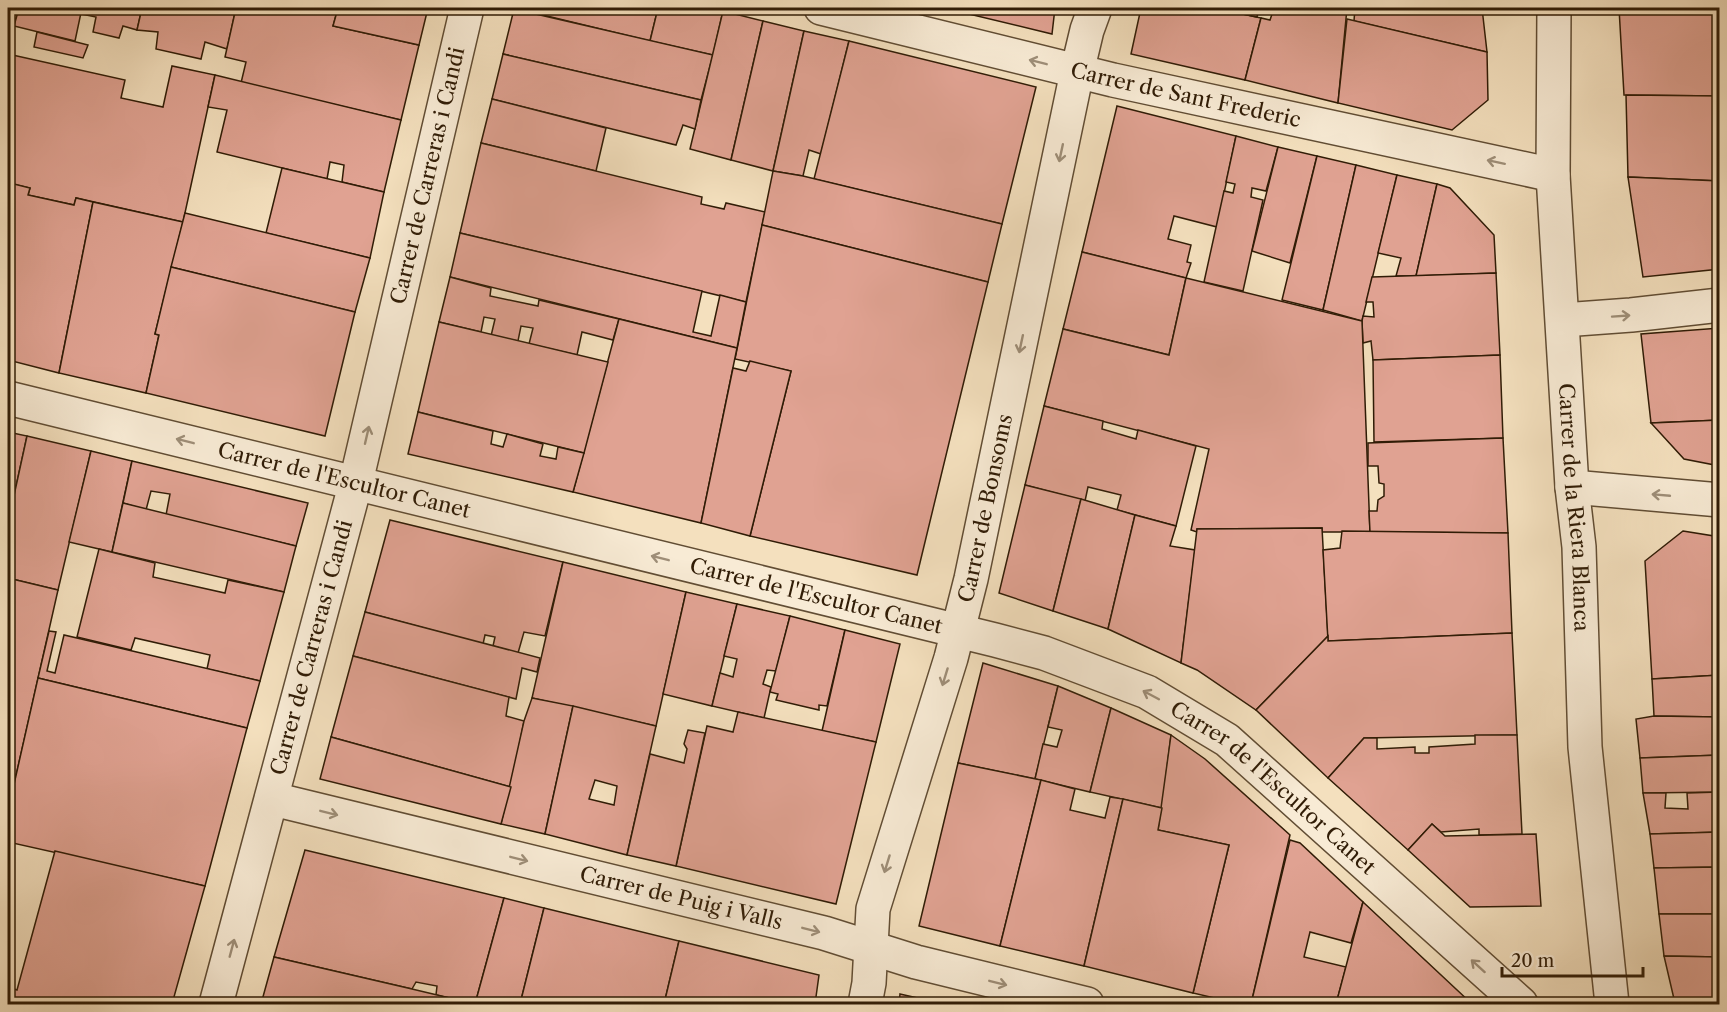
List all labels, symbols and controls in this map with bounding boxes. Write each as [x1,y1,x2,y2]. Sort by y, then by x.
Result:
street label: Carrer de Carreras i Candi [385,45,469,307]
one-way arrow [1029,56,1048,68]
street label: Carrer de Sant Frederic [1068,57,1303,132]
one-way arrow [1054,143,1066,162]
one-way arrow [1486,156,1506,167]
one-way arrow [1611,310,1631,321]
one-way arrow [1014,334,1026,353]
street label: Carrer de la Riera Blanca [1554,382,1595,633]
street label: Carrer de Bonsoms [953,412,1017,605]
one-way arrow [361,425,373,444]
one-way arrow [176,435,195,447]
street label: Carrer de l'Escultor Canet [215,437,474,523]
one-way arrow [1652,489,1672,500]
street label: Carrer de Carreras i Candi [265,517,357,778]
one-way arrow [651,552,670,564]
street label: Carrer de l'Escultor Canet [687,553,946,639]
one-way arrow [939,667,950,686]
one-way arrow [1142,689,1160,700]
street label: Carrer de l'Escultor Canet [1166,696,1381,880]
one-way arrow [320,807,339,819]
one-way arrow [509,853,528,865]
one-way arrow [881,854,892,873]
street label: Carrer de Puig i Valls [577,861,785,934]
one-way arrow [801,924,820,936]
one-way arrow [227,939,238,958]
scale bar [1502,940,1643,978]
text: 20 m [1511,950,1555,972]
one-way arrow [1470,959,1485,973]
one-way arrow [988,977,1007,989]

